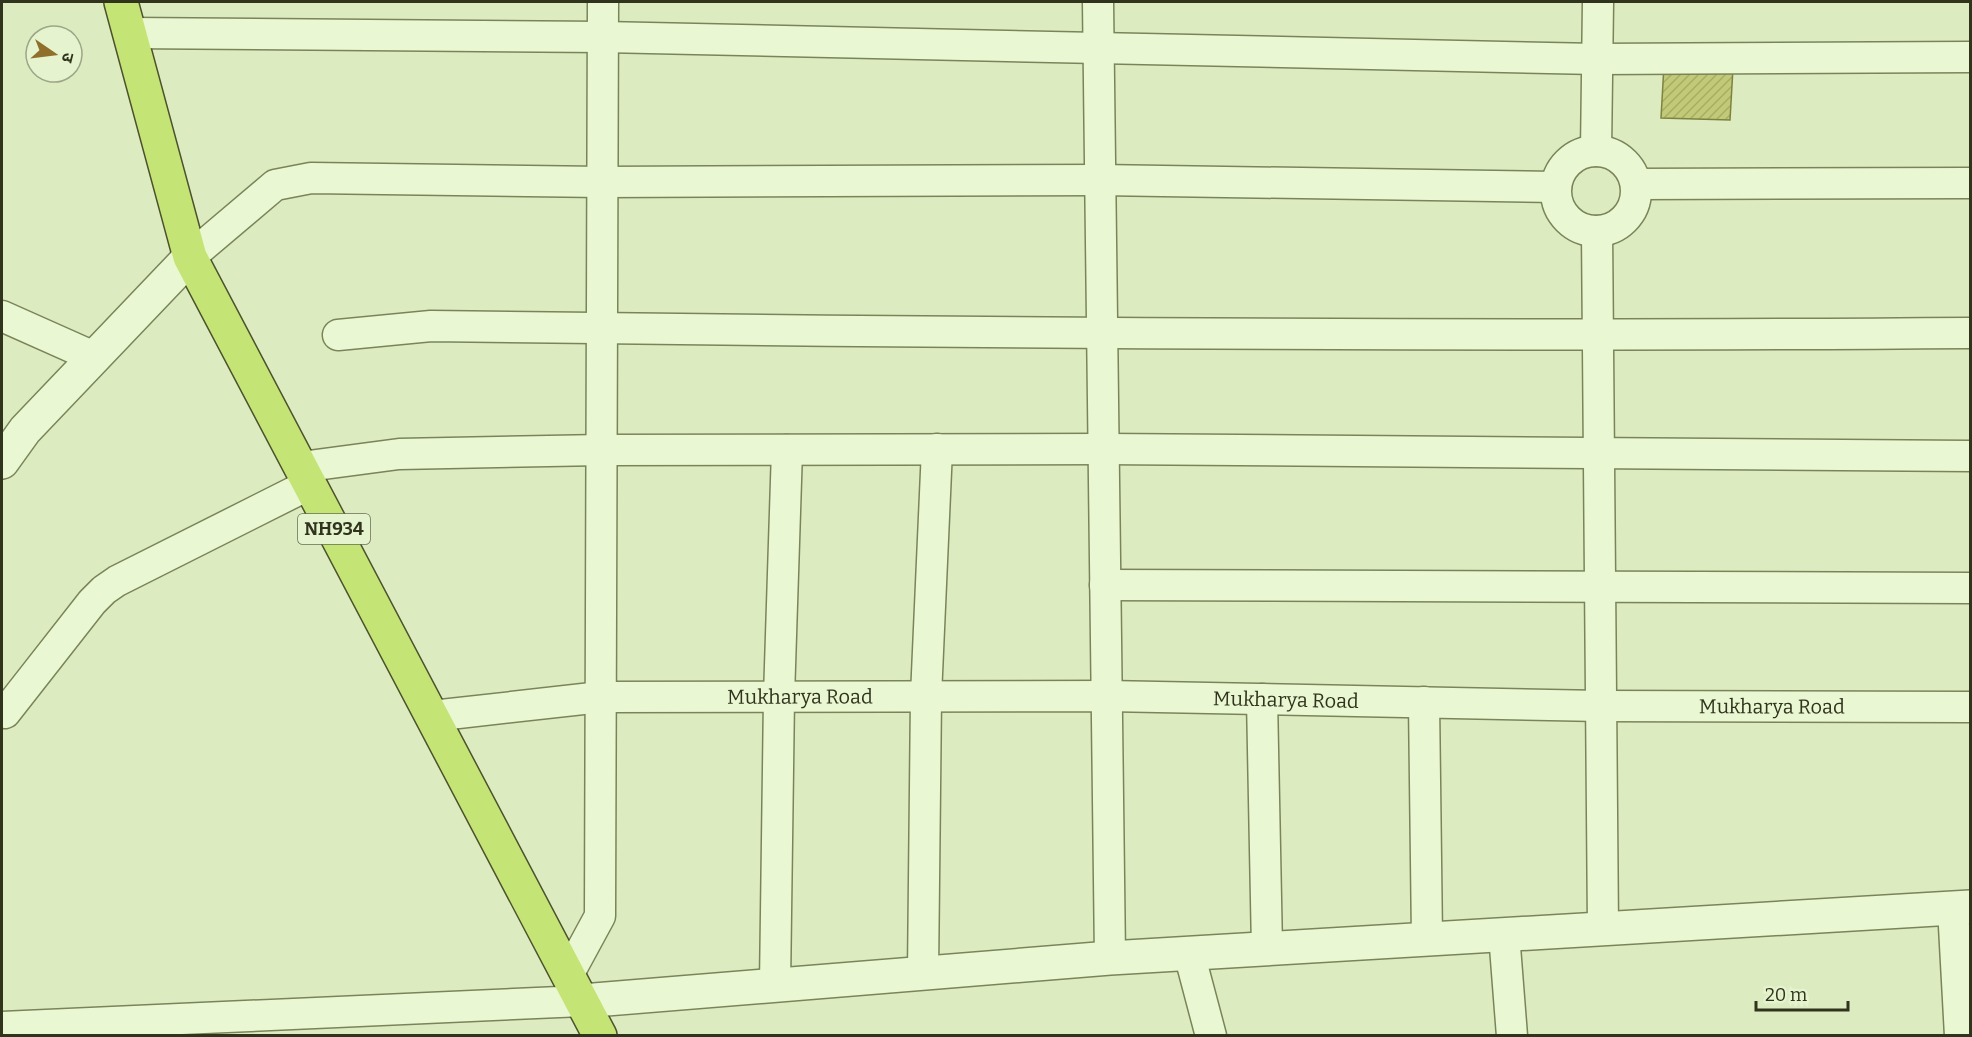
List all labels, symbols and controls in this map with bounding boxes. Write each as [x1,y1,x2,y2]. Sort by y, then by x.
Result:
north arrow [24,24,84,84]
text: उ [58,51,78,65]
road number: NH934 [298,514,370,544]
street label: Mukharya Road [727,684,873,709]
street label: Mukharya Road [1213,686,1359,713]
street label: Mukharya Road [1699,694,1845,719]
scale bar [1756,974,1848,1012]
text: 20 m [1765,984,1807,1006]

